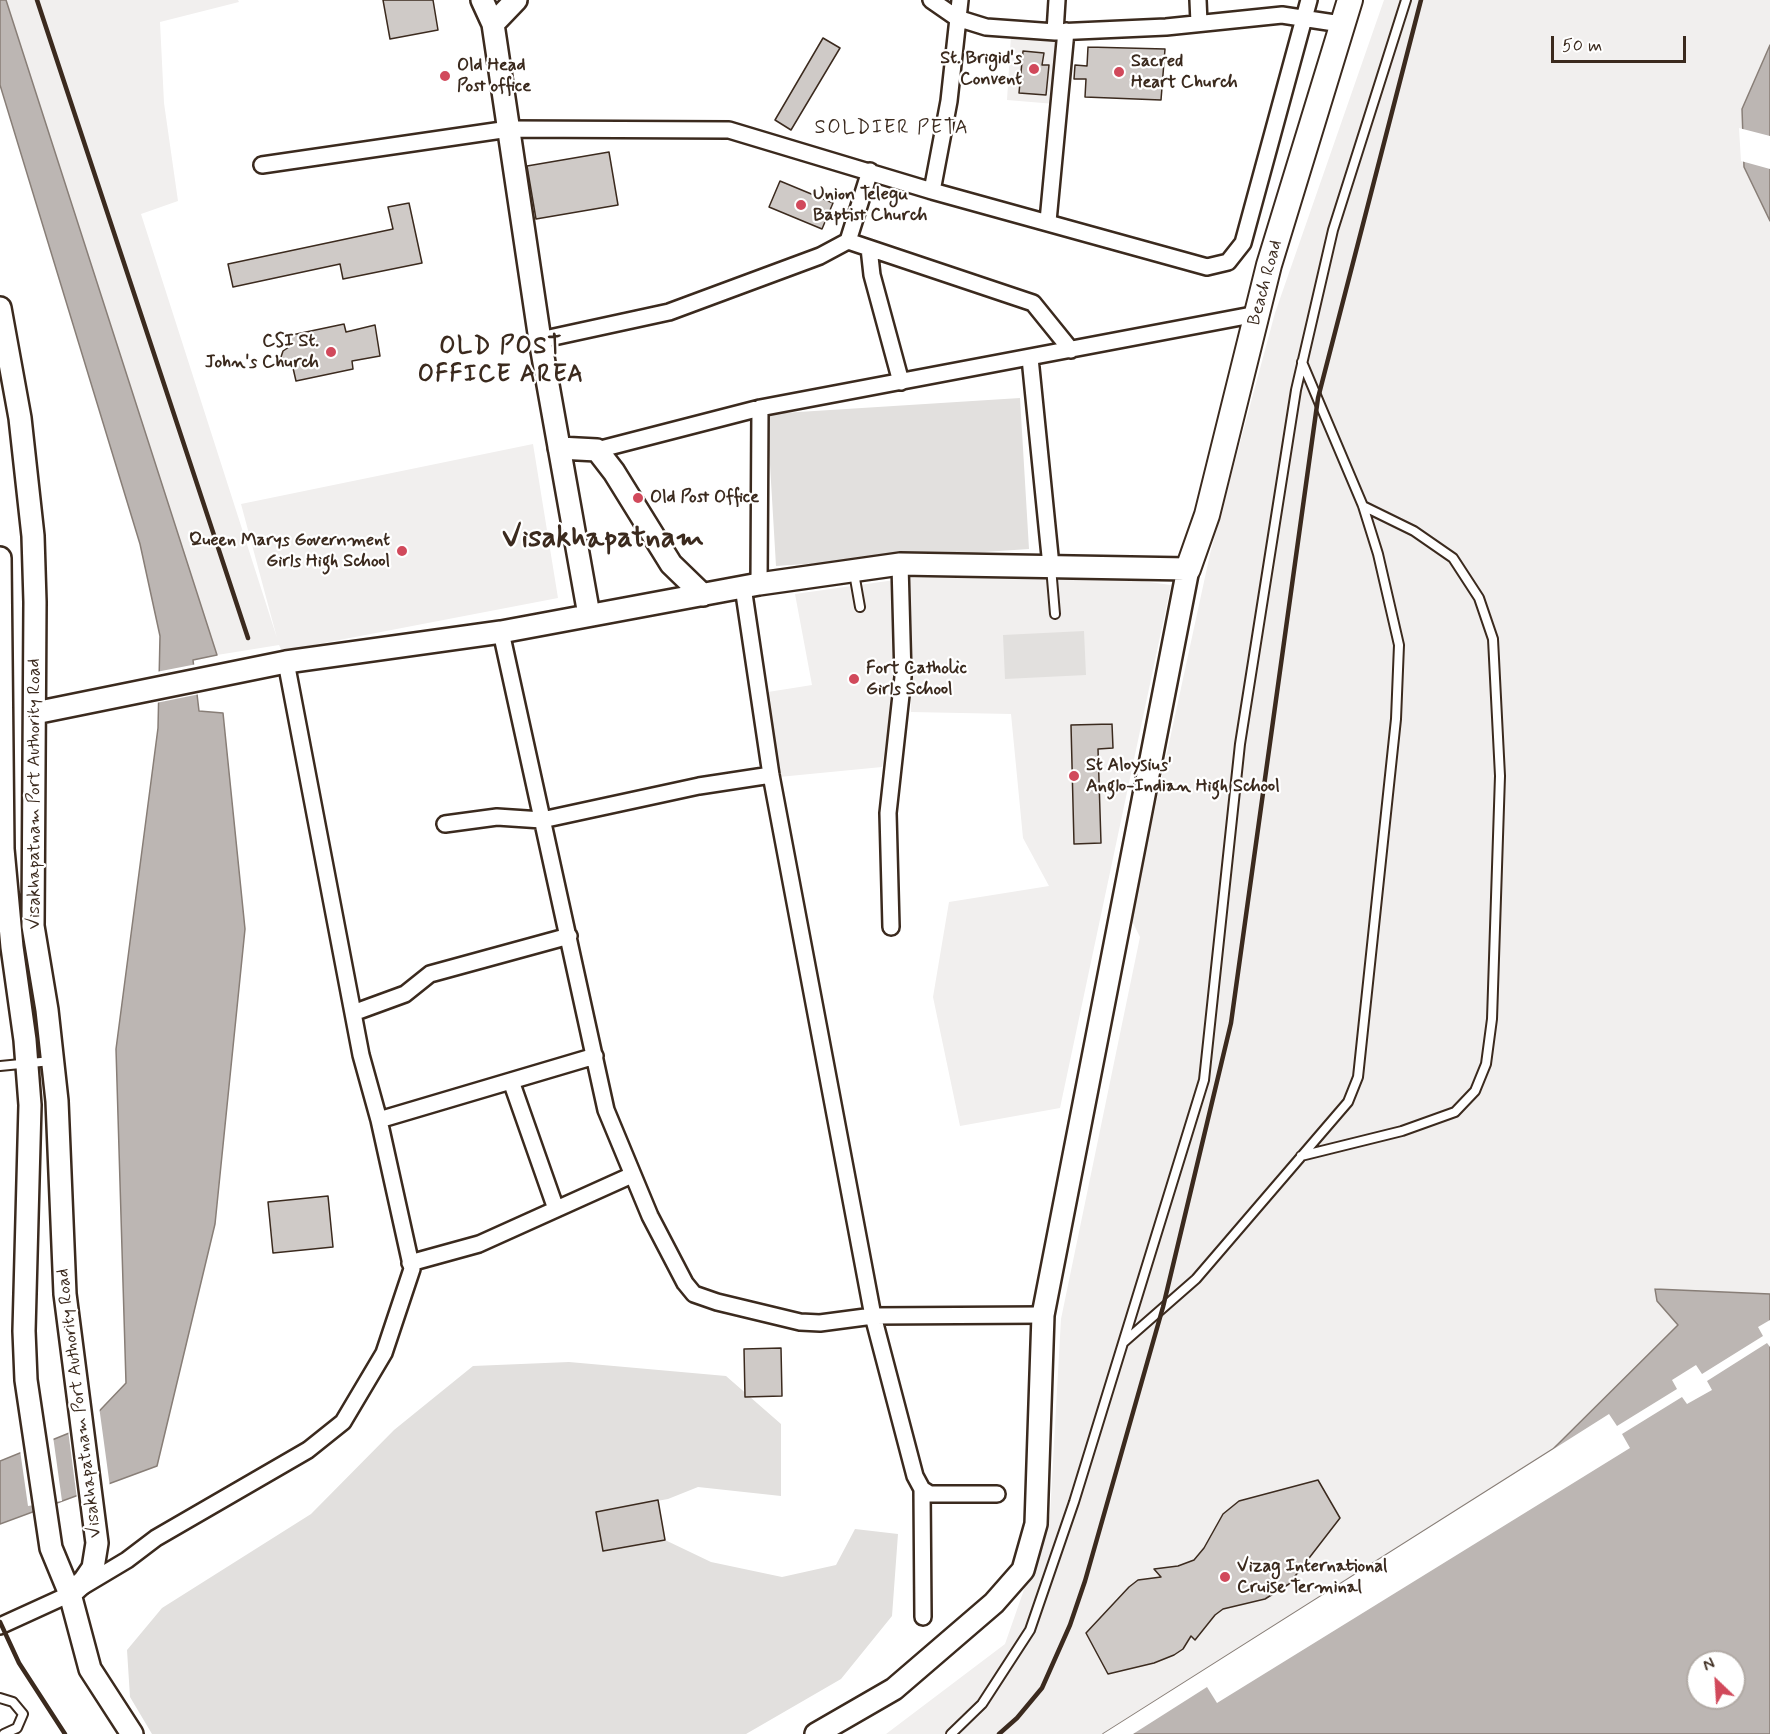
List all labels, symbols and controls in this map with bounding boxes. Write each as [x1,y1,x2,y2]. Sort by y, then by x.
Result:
scale bar [1554,24,1689,62]
text: 50 m [1562,34,1602,58]
place label: St. Brigid's Convent [940,48,1022,90]
place label: Sacred Heart Church [1131,51,1238,94]
place label: Old Head Post office [457,55,531,98]
marker: St. Brigid's Convent [1027,62,1041,76]
marker: Sacred Heart Church [1112,65,1126,79]
marker: Old Head Post office [438,69,452,83]
district label: SOLDIER PETA [814,117,970,141]
place label: Union Telegu Baptist Church [813,184,927,226]
marker: Union Telegu Baptist Church [794,198,808,212]
street label: Beach Road [1244,238,1288,328]
place label: CSI St. John's Church [205,331,319,374]
district label: OLD POST OFFICE AREA [416,334,586,390]
marker: CSI St. John's Church [324,345,338,359]
place label: Old Post Office [650,487,759,509]
marker: Old Post Office [631,491,645,505]
district label: Visakhapatnam [502,522,704,558]
place label: Queen Marys Government Girls High School [189,530,390,572]
marker: Queen Marys Government Girls High School [395,544,409,558]
street label: Visakhapatnam Port Authority Road [24,658,46,930]
place label: Fort Catholic Girls School [866,658,967,700]
marker: Fort Catholic Girls School [847,672,861,686]
place label: St Aloysius' Anglo-Indian High School [1086,755,1280,798]
marker: St Aloysius' Anglo-Indian High School [1067,769,1081,783]
street label: Visakhapatnam Port Authority Road [53,1267,107,1539]
place label: Vizag International Cruise Terminal [1237,1556,1387,1598]
marker: Vizag International Cruise Terminal [1218,1570,1232,1584]
north arrow [1686,1650,1746,1710]
text: N [1700,1653,1718,1677]

